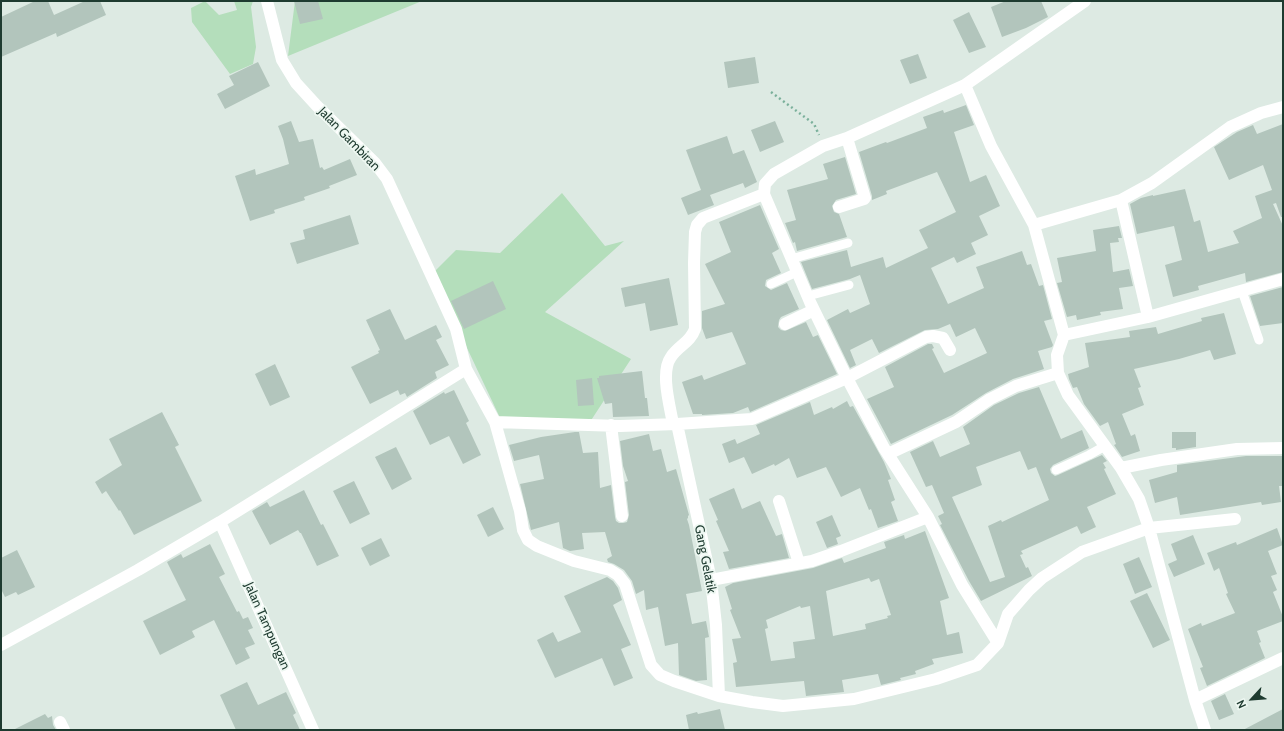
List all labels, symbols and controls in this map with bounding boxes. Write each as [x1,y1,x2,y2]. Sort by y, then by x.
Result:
street label: Jalan Gambiran [315,104,383,174]
street label: Gang Gelatik [691,524,719,594]
street label: Jalan Tampungan [241,580,293,672]
north arrow [1232,679,1272,719]
text: N [1233,698,1249,711]

